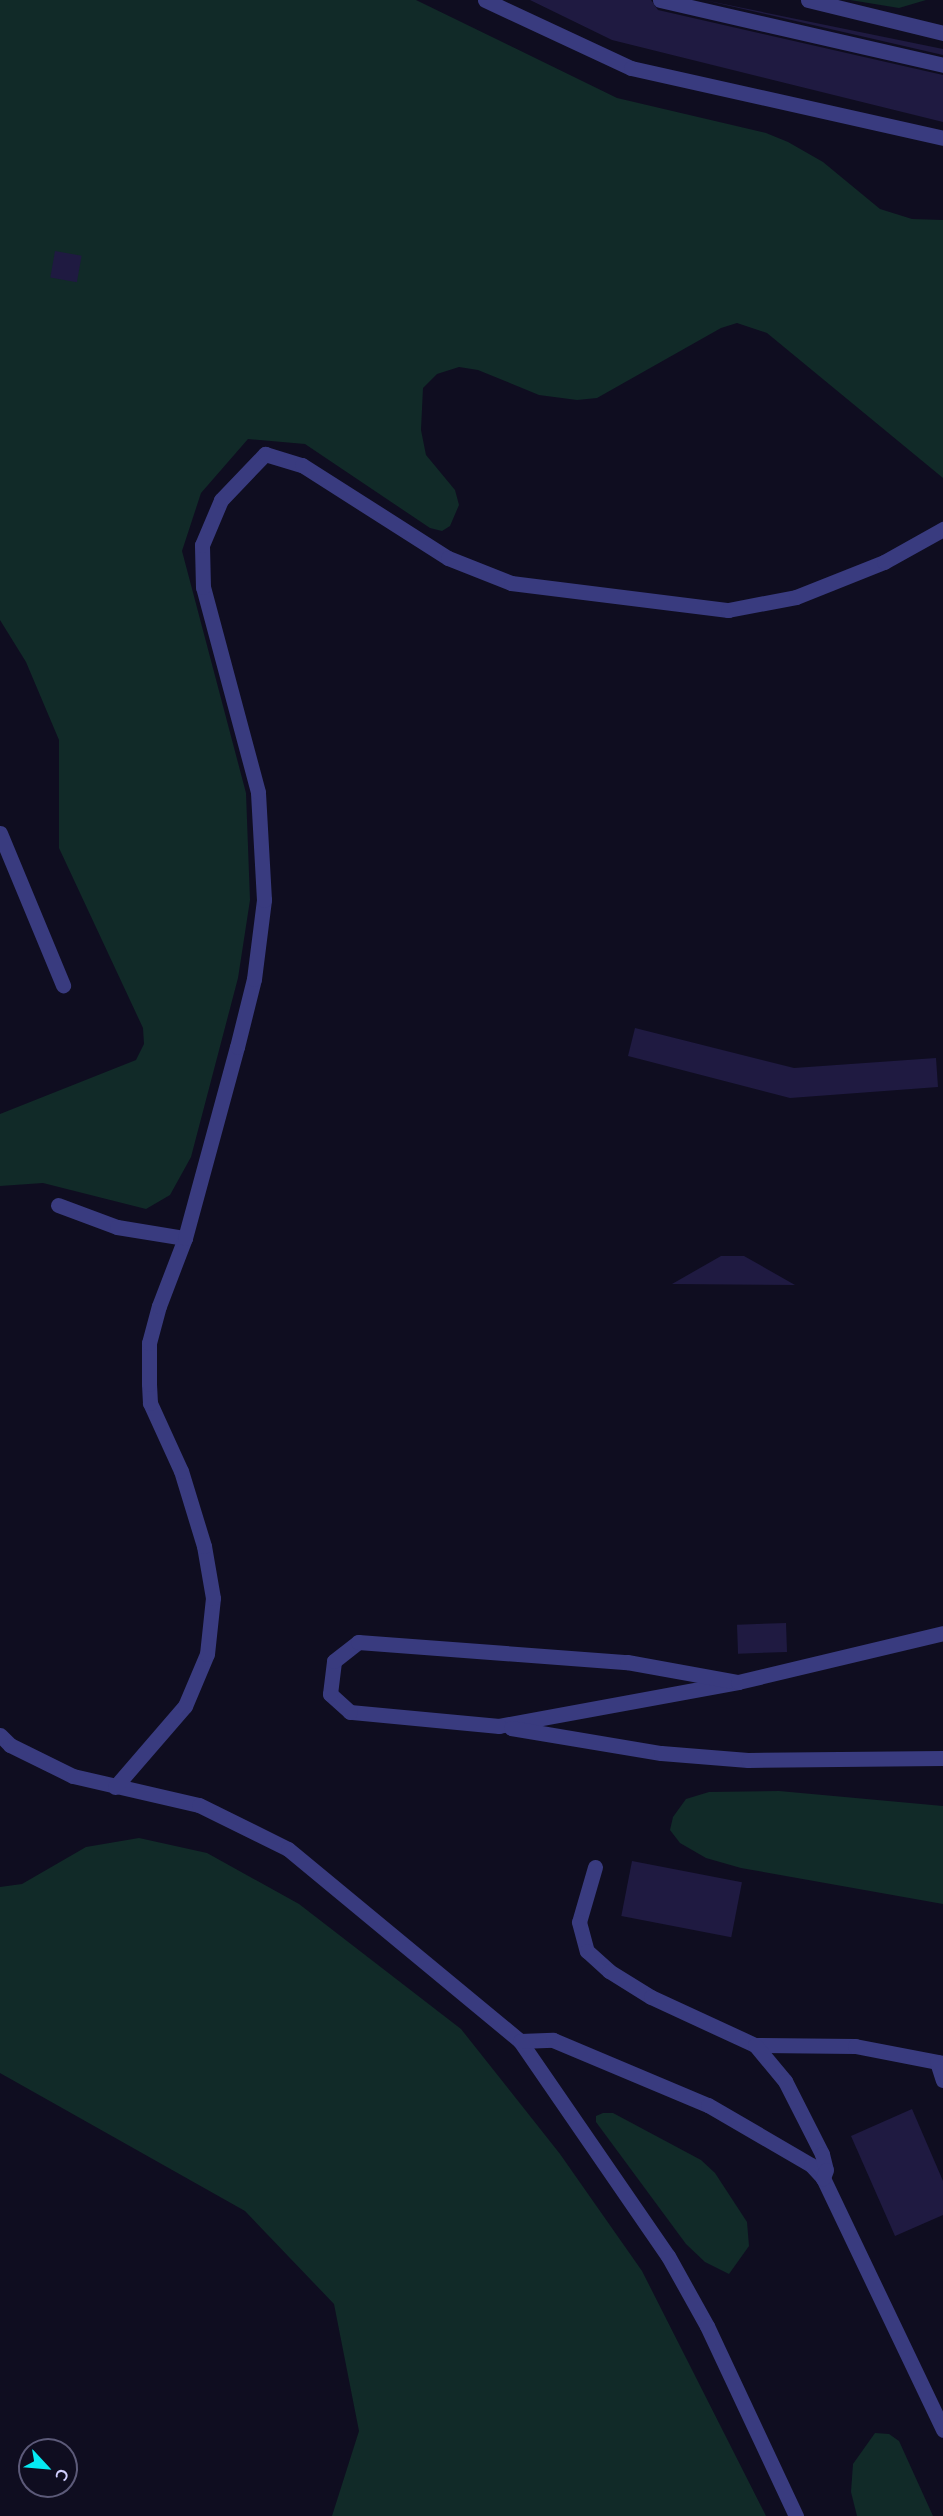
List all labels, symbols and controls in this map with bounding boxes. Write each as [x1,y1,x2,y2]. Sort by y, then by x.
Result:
north arrow [18,2438,78,2498]
text: С [52,2466,74,2484]

